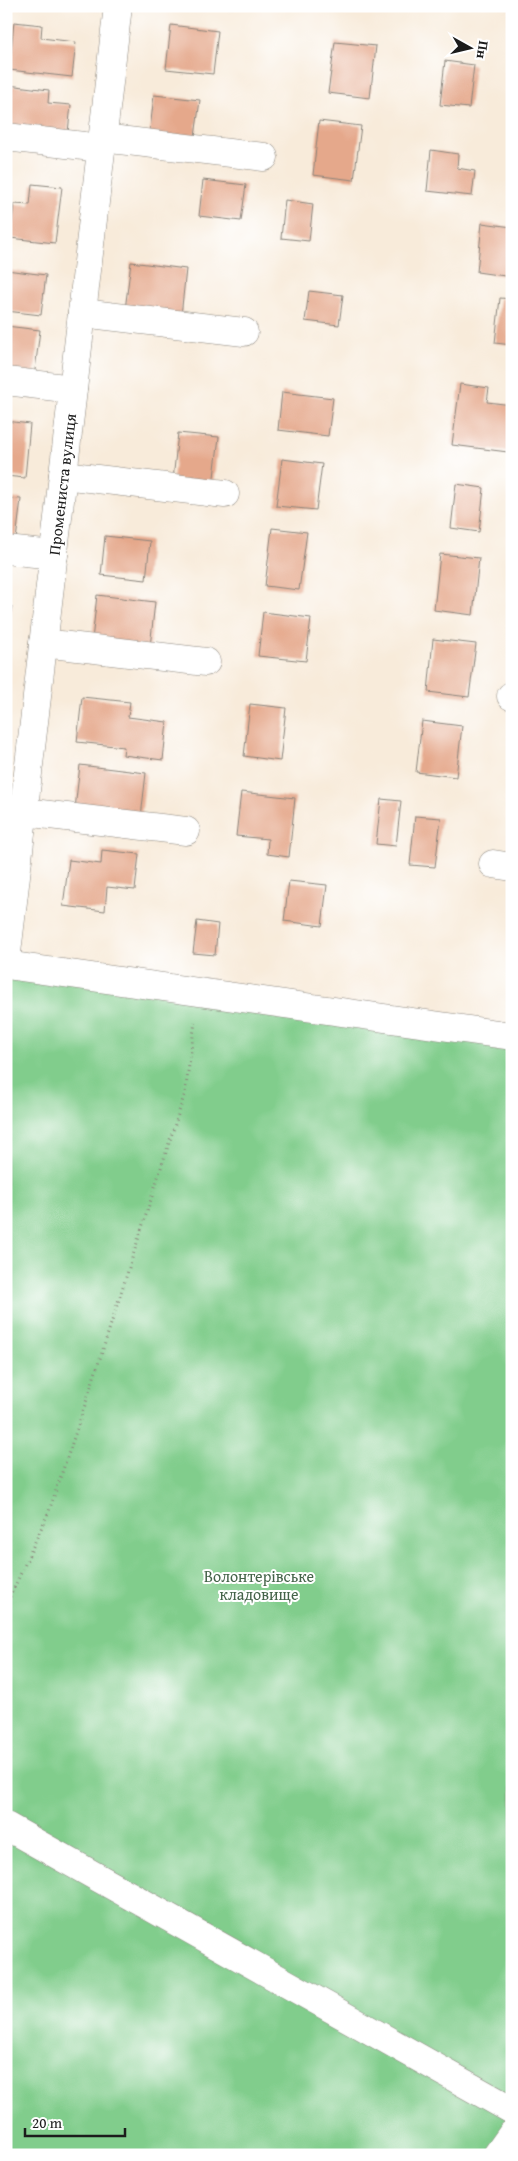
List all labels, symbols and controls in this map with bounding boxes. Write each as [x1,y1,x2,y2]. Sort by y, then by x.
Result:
north arrow [446,22,496,72]
text: Пн [472,39,494,61]
street label: Промениста вулиця [42,412,82,556]
park label: Волонтерівське кладовище [204,1564,314,1606]
scale bar [25,2106,125,2138]
text: 20 m [32,2112,63,2133]

